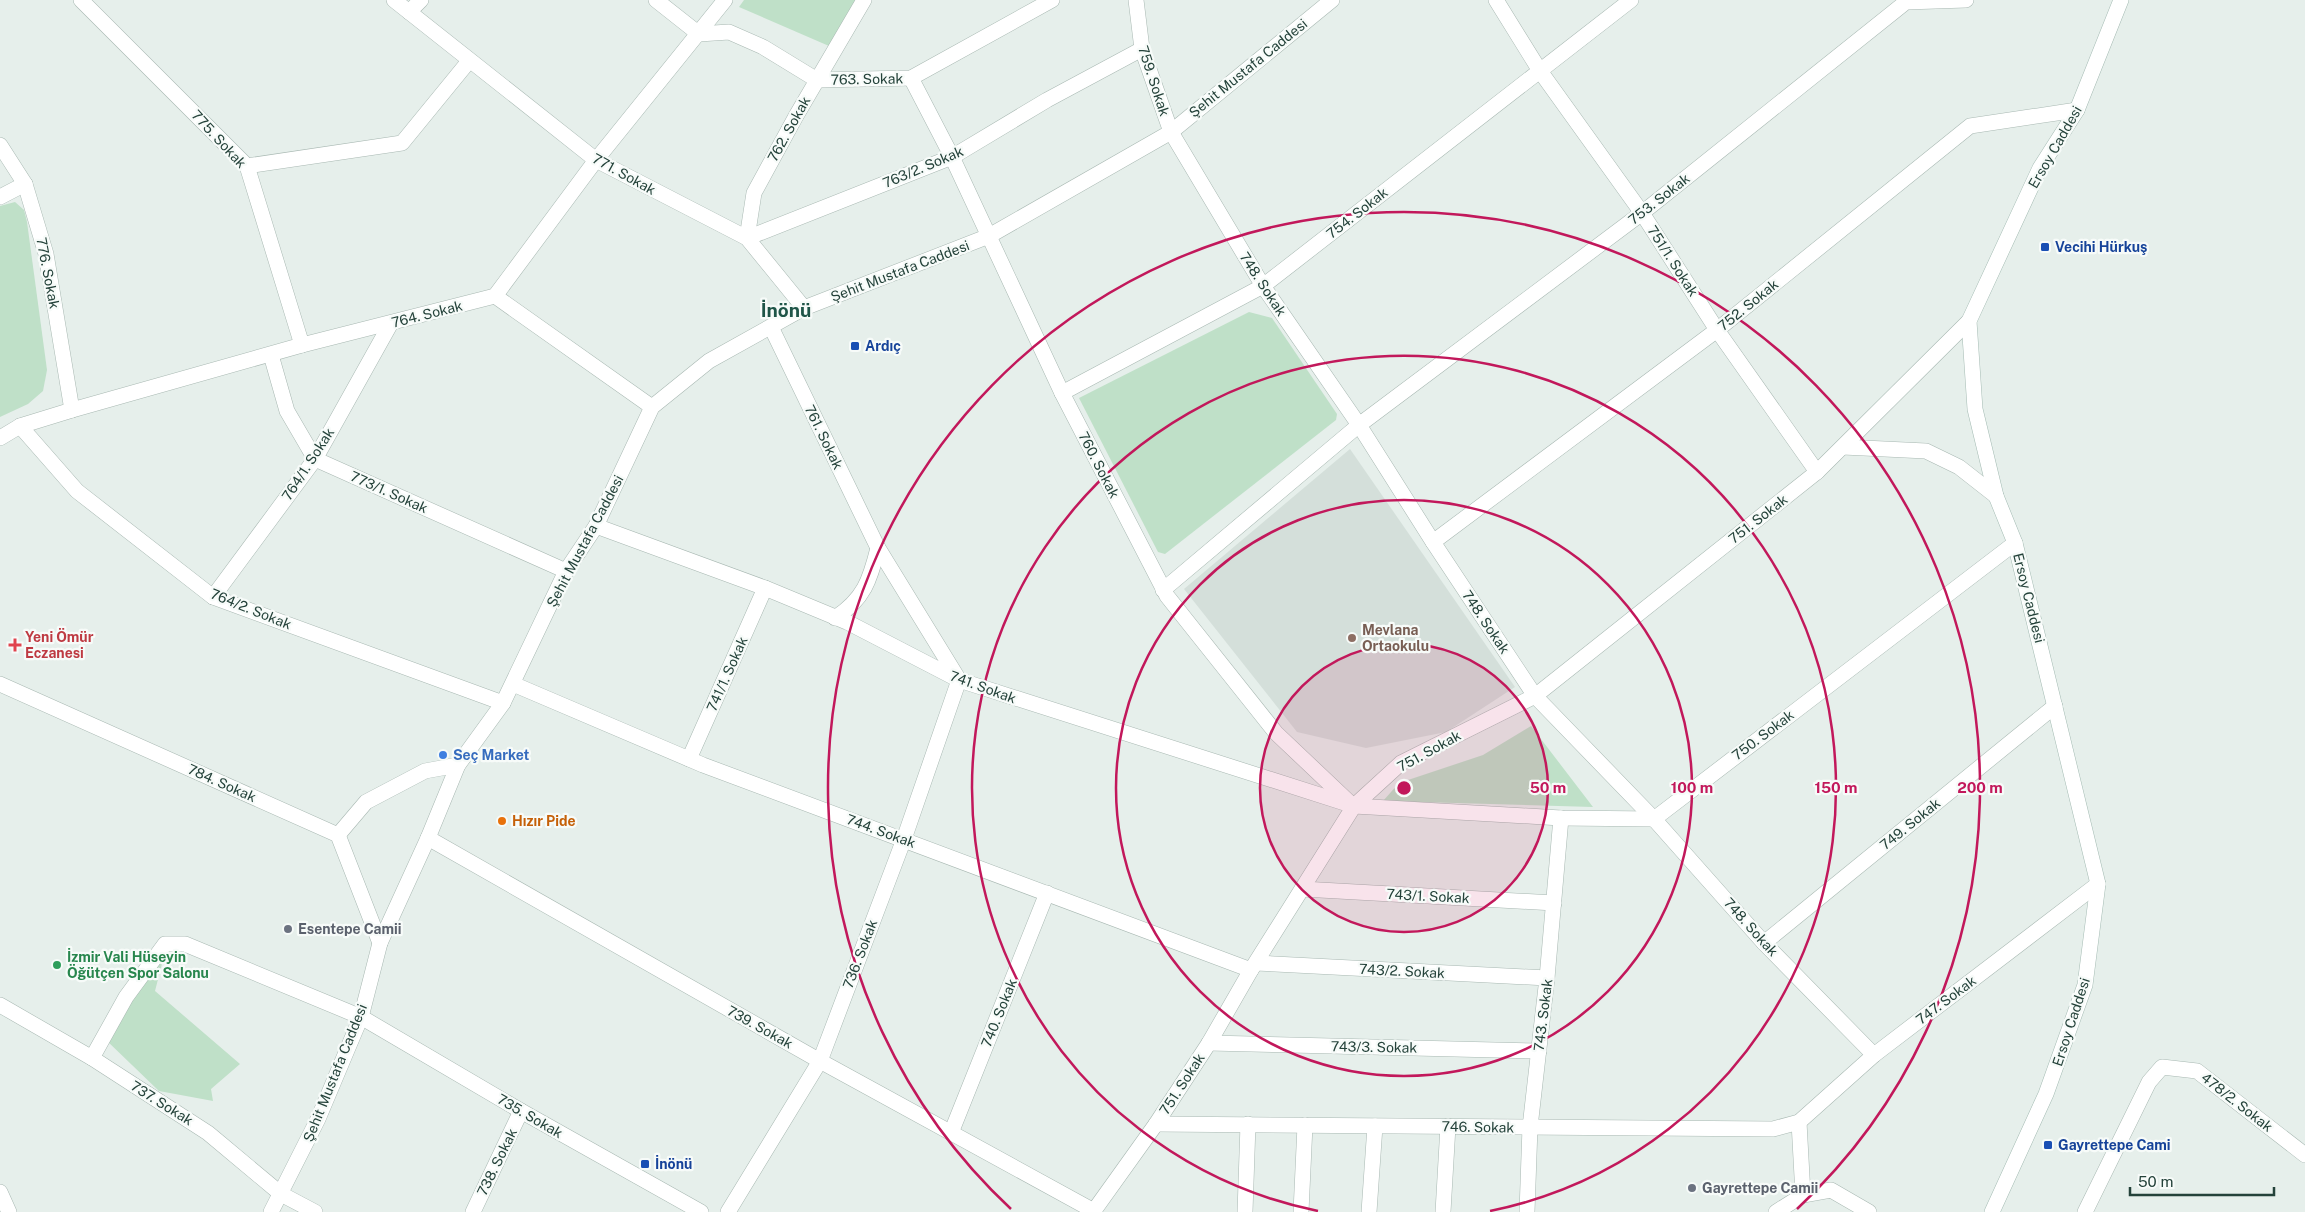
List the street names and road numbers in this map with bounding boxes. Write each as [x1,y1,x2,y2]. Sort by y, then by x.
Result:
street label: Şehit Mustafa Caddesi [1186,15,1310,121]
street label: 759. Sokak [1135,44,1173,118]
street label: 763. Sokak [831,70,904,88]
street label: 762. Sokak [764,93,814,164]
street label: Ersoy Caddesi [2025,103,2085,191]
street label: 775. Sokak [188,107,250,171]
street label: 763/2. Sokak [880,143,966,191]
street label: 771. Sokak [590,150,659,198]
street label: 753. Sokak [1625,170,1693,228]
street label: 754. Sokak [1323,184,1391,242]
street label: 751/1. Sokak [1644,223,1702,299]
street label: 776. Sokak [33,236,63,310]
street label: Şehit Mustafa Caddesi [828,237,972,305]
street label: 748. Sokak [1236,249,1290,319]
street label: 752. Sokak [1715,276,1781,334]
street label: 764. Sokak [390,297,464,331]
street label: 761. Sokak [802,402,847,472]
street label: 764/1. Sokak [279,425,337,503]
street label: 760. Sokak [1075,429,1123,501]
street label: 773/1. Sokak [348,468,430,516]
street label: Şehit Mustafa Caddesi [543,472,627,610]
street label: 751. Sokak [1725,491,1791,547]
street label: Ersoy Caddesi [2010,551,2048,645]
street label: 764/2. Sokak [208,585,294,633]
street label: 748. Sokak [1459,587,1513,657]
street label: 741/1. Sokak [703,634,751,714]
street label: 741. Sokak [948,668,1019,706]
street label: 750. Sokak [1729,707,1797,763]
street label: 751. Sokak [1394,727,1464,775]
street label: 784. Sokak [185,761,259,805]
street label: 749. Sokak [1877,795,1943,853]
street label: 744. Sokak [844,811,918,851]
street label: 743/1. Sokak [1386,886,1470,906]
street label: 748. Sokak [1721,895,1781,960]
street label: 736. Sokak [840,917,881,991]
street label: 743/2. Sokak [1359,961,1445,981]
street label: 747. Sokak [1913,972,1979,1028]
street label: 740. Sokak [978,976,1020,1050]
street label: Ersoy Caddesi [2049,976,2093,1068]
street label: 743. Sokak [1531,978,1555,1052]
street label: Şehit Mustafa Caddesi [300,1002,370,1144]
street label: 739. Sokak [724,1002,796,1052]
street label: 743/3. Sokak [1331,1038,1417,1056]
street label: 751. Sokak [1156,1050,1208,1118]
street label: 478/2. Sokak [2198,1069,2276,1135]
street label: 737. Sokak [128,1078,196,1129]
street label: 735. Sokak [494,1091,566,1141]
street label: 746. Sokak [1442,1118,1515,1136]
street label: 738. Sokak [474,1126,520,1198]

